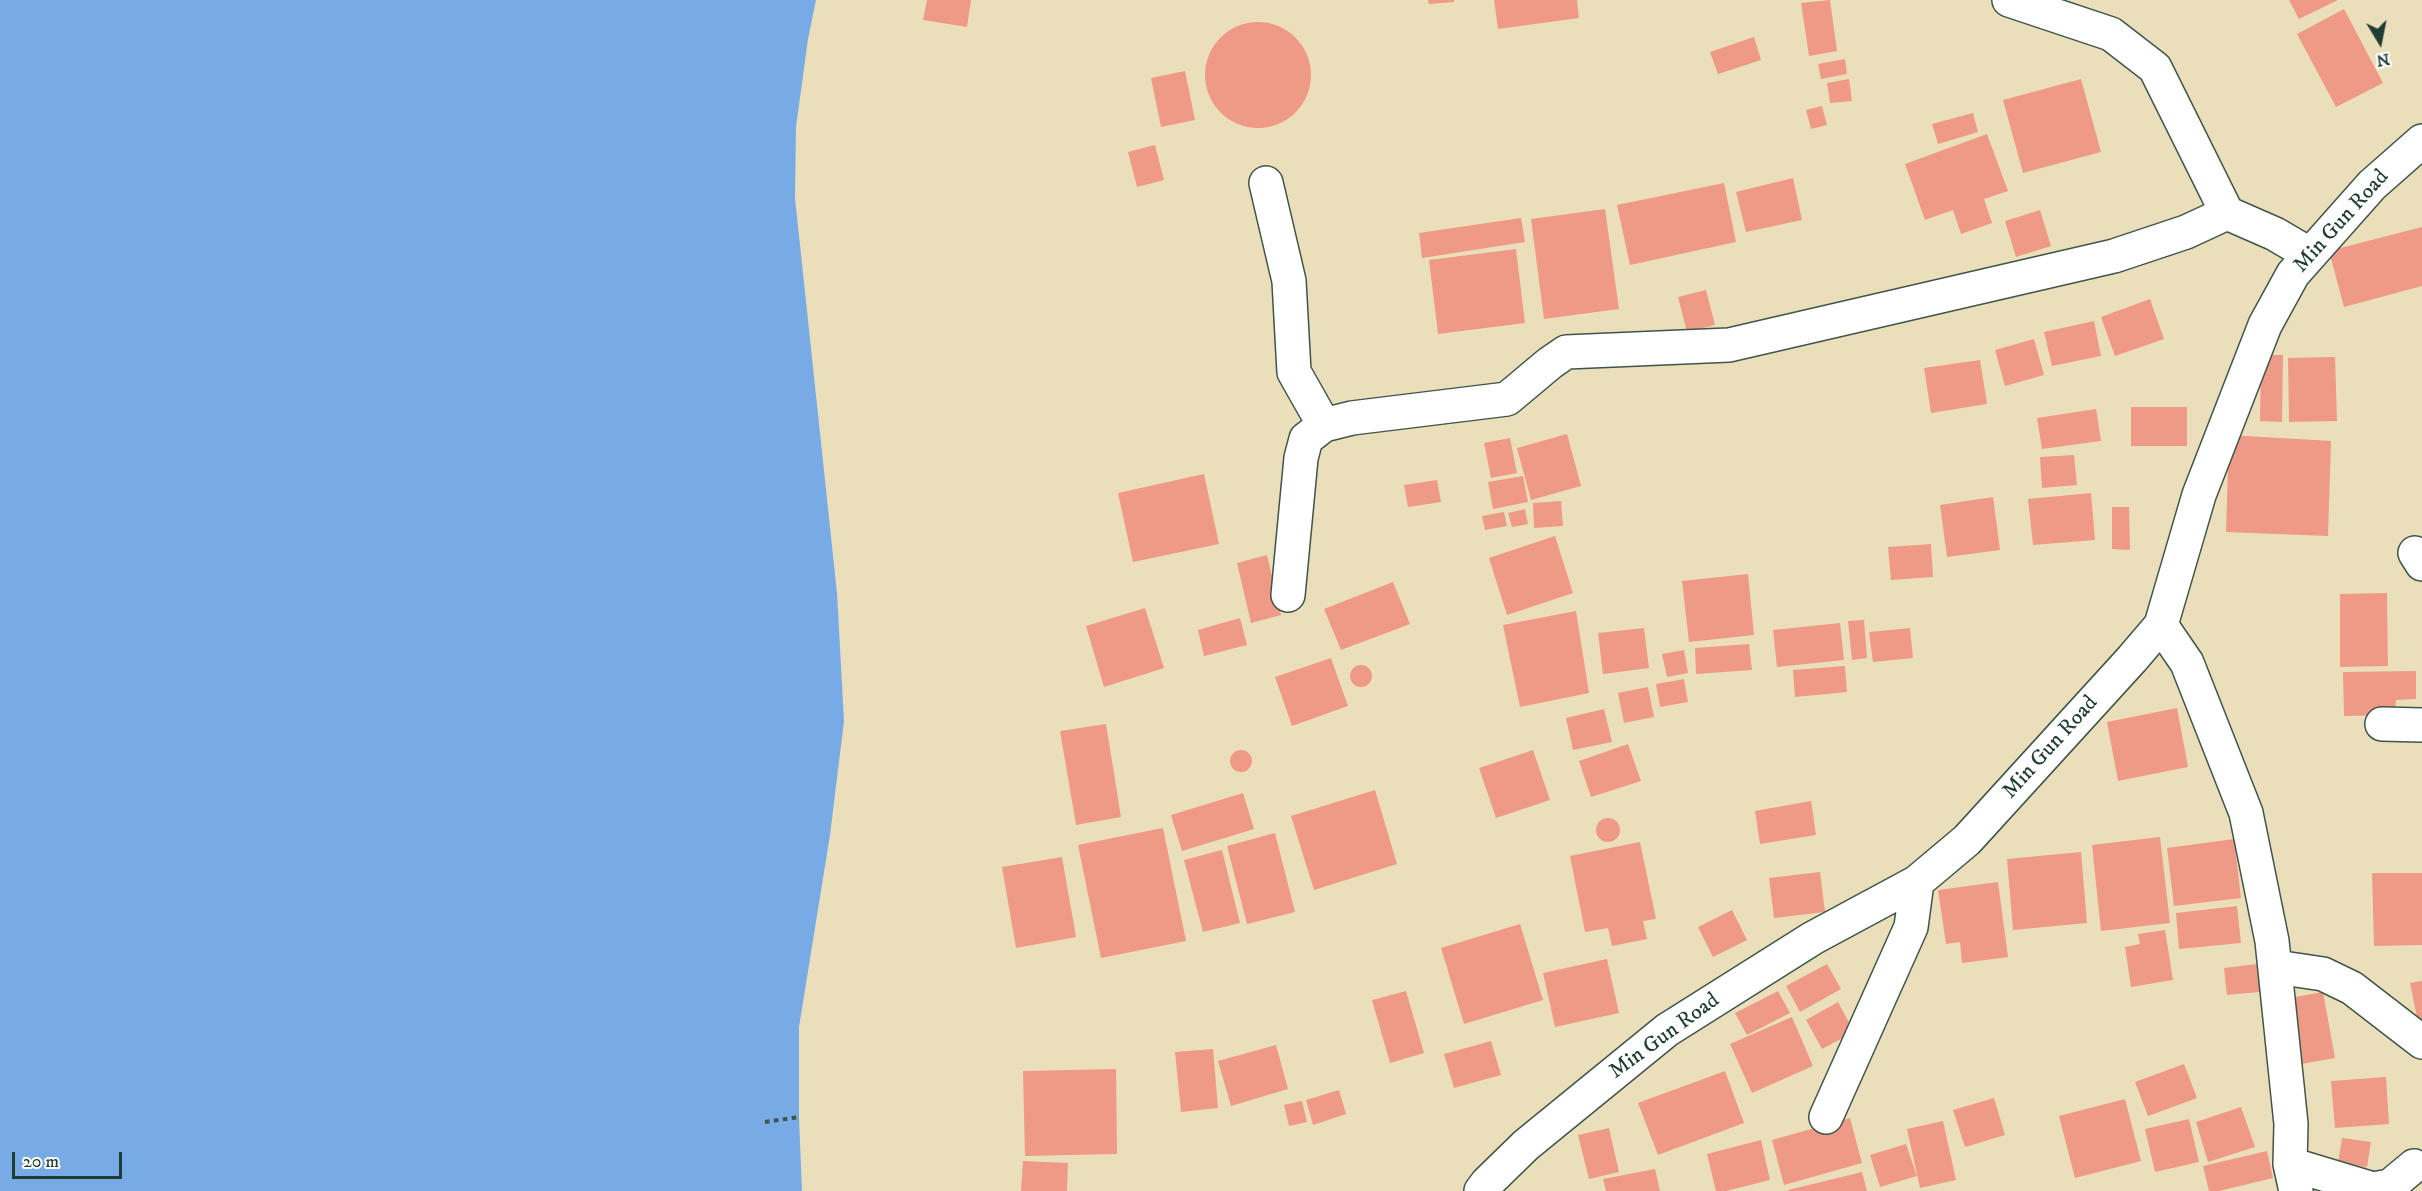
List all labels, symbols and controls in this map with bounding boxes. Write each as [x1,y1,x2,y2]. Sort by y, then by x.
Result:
north arrow [2350,12,2410,72]
text: N [2375,49,2391,71]
street label: Min Gun Road [2289,165,2395,279]
street label: Min Gun Road [1998,691,2104,805]
street label: Min Gun Road [1605,988,1725,1086]
scale bar [15,1140,124,1178]
text: 20 m [23,1151,59,1173]

